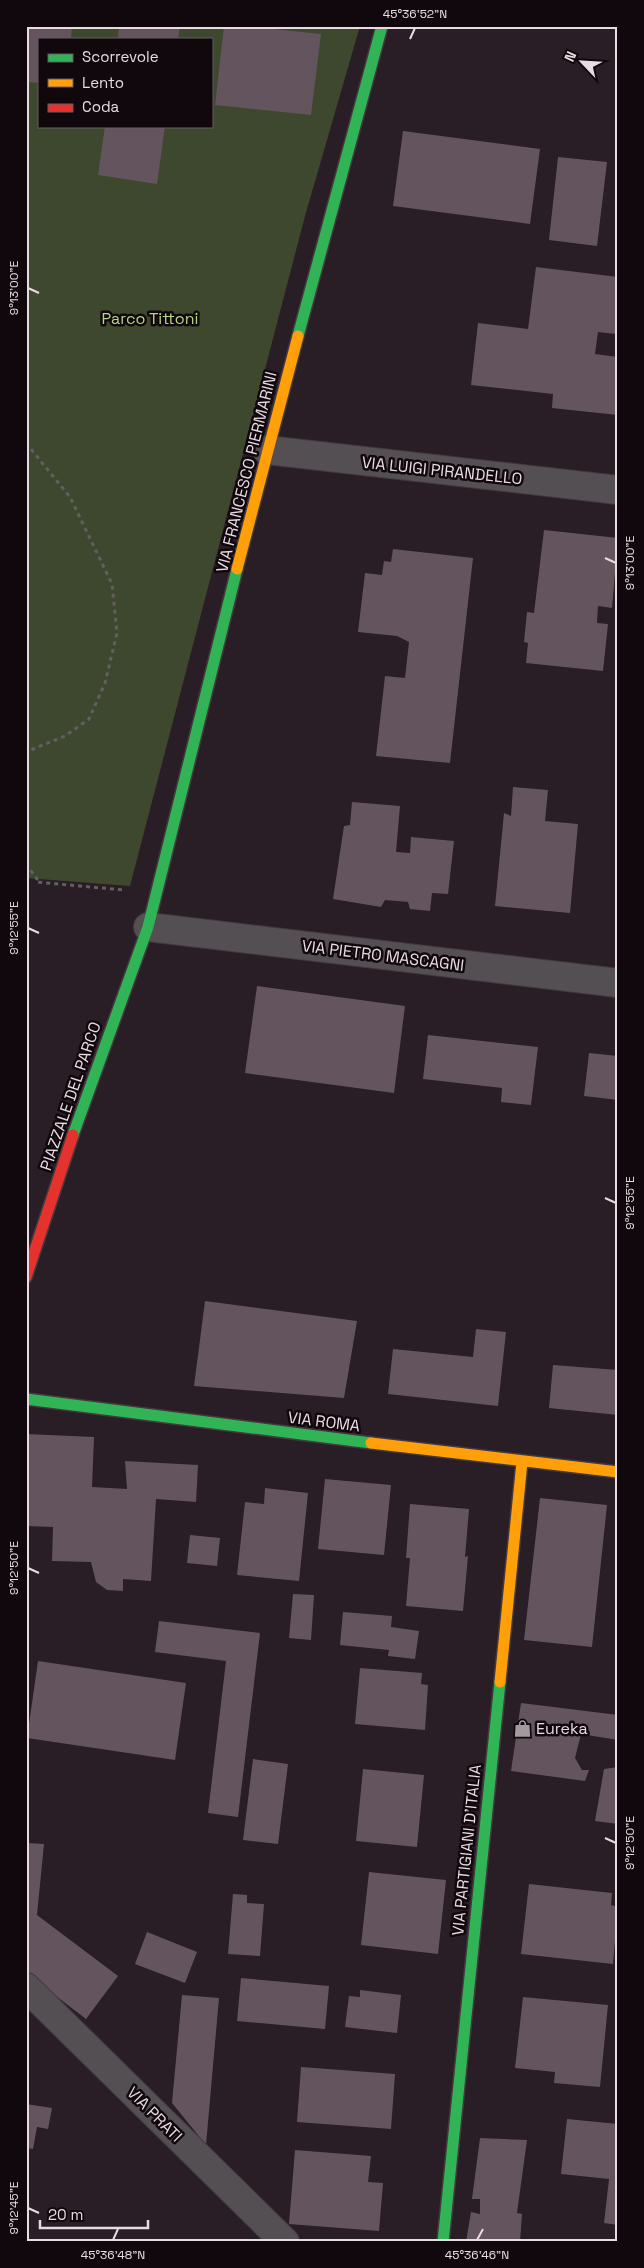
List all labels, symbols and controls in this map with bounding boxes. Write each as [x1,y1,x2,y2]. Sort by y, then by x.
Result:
text: 45°36'52"N [383,6,447,22]
legend [38,38,212,128]
north arrow [556,38,606,88]
text: Scorrevole [82,47,159,66]
text: N [560,48,580,65]
text: Lento [82,73,124,92]
text: Coda [82,97,120,116]
text: 9°13'00"E [6,261,22,315]
park label: Parco Tittoni [102,308,198,329]
street label: VIA FRANCESCO PIERMARINI [211,369,282,575]
street label: VIA LUIGI PIRANDELLO [361,452,523,489]
text: 9°13'00"E [622,536,638,590]
text: 9°12'55"E [6,901,22,955]
street label: VIA PIETRO MASCAGNI [301,935,465,976]
street label: PIAZZALE DEL PARCO [35,1019,106,1173]
text: 9°12'55"E [622,1176,638,1230]
street label: VIA ROMA [287,1407,361,1436]
text: 9°12'50"E [6,1541,22,1595]
shop icon: Eureka [512,1718,532,1738]
place label: Eureka [536,1718,588,1739]
street label: VIA PARTIGIANI D'ITALIA [447,1763,486,1937]
text: 9°12'50"E [622,1816,638,1870]
street label: VIA PRATI [123,2082,187,2146]
text: 9°12'45"E [6,2181,22,2235]
scale bar [40,2198,148,2230]
text: 20 m [48,2205,83,2224]
text: 45°36'48"N [81,2247,145,2263]
text: 45°36'46"N [445,2247,509,2263]

